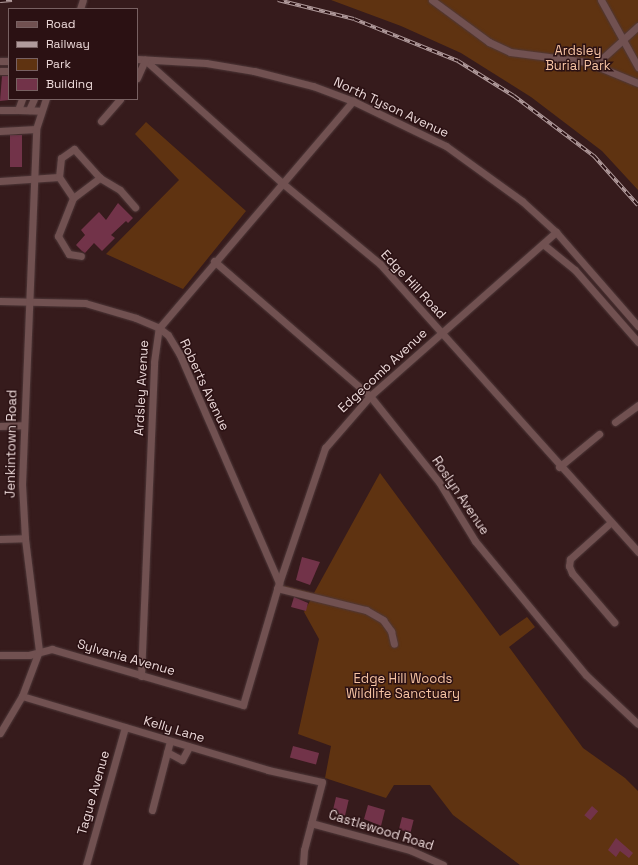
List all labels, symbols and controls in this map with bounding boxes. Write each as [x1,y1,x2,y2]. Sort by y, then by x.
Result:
legend [8,8,138,100]
text: Road [46,16,75,32]
text: Railway [46,36,90,52]
park label: Ardsley Burial Park [545,44,611,75]
text: Park [46,56,71,72]
street label: North Tyson Avenue [331,74,451,142]
text: Building [46,76,93,92]
street label: Edge Hill Road [377,247,449,323]
street label: Edgecomb Avenue [335,326,431,416]
street label: Roberts Avenue [176,337,232,433]
street label: Ardsley Avenue [132,340,152,436]
street label: Jenkintown Road [3,390,21,498]
street label: Roslyn Avenue [428,454,492,538]
street label: Sylvania Avenue [75,637,177,679]
park label: Edge Hill Woods Wildlife Sanctuary [346,672,460,703]
street label: Kelly Lane [141,713,207,747]
street label: Tague Avenue [75,749,113,837]
street label: Castlewood Road [327,808,435,854]

